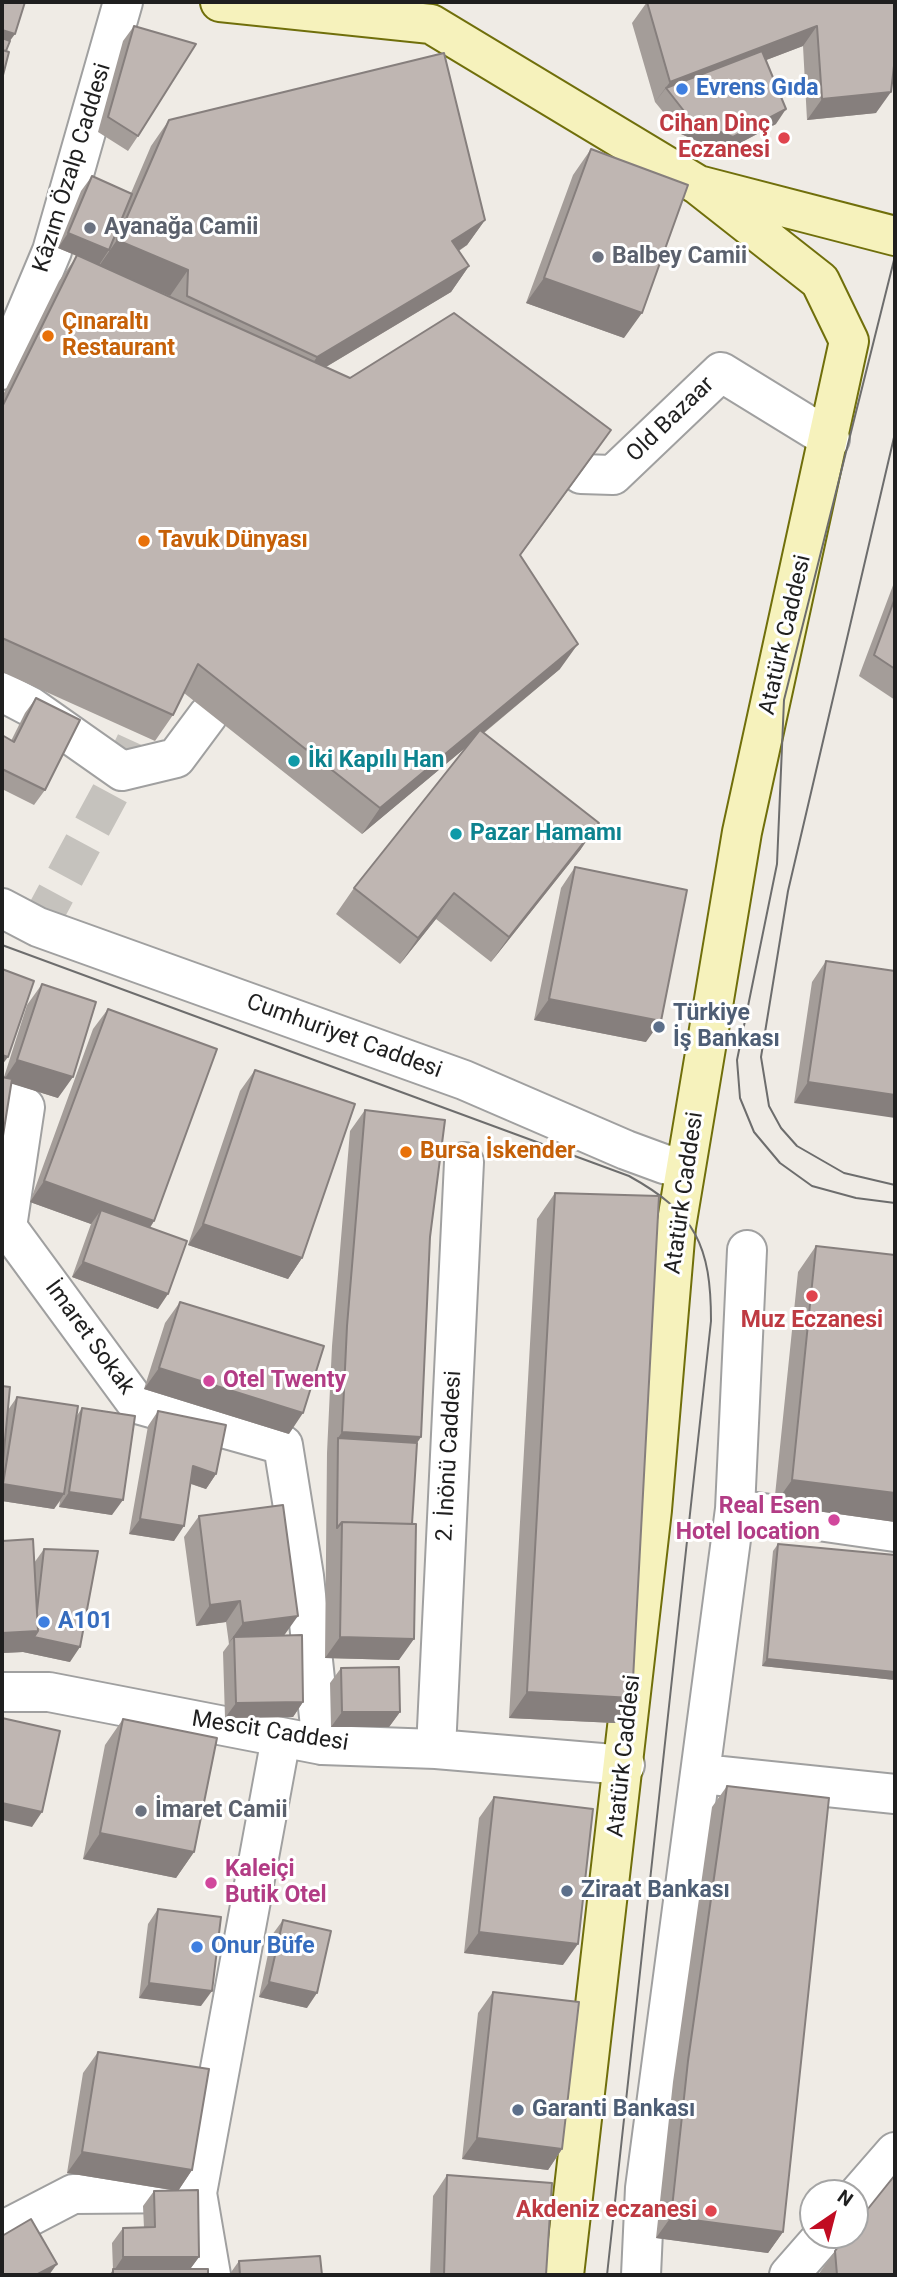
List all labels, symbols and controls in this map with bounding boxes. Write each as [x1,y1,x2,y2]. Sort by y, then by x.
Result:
street label: Kâzım Özalp Caddesi [28,60,118,276]
place label: Evrens Gıda [696,75,819,103]
marker: Evrens Gıda [674,81,690,97]
place label: Cihan Dinç Eczanesi [659,111,770,165]
marker: Cihan Dinç Eczanesi [776,130,792,146]
place label: Ayanağa Camii [104,214,258,242]
marker: Ayanağa Camii [82,220,98,236]
place label: Balbey Camii [612,243,747,271]
marker: Balbey Camii [590,249,606,265]
place label: Çınaraltı Restaurant [62,309,175,363]
marker: Çınaraltı Restaurant [40,328,56,344]
street label: Old Bazaar [621,371,721,469]
place label: Tavuk Dünyası [158,527,308,555]
marker: Tavuk Dünyası [136,533,152,549]
street label: Atatürk Caddesi [754,552,818,718]
place label: İki Kapılı Han [308,747,444,775]
marker: İki Kapılı Han [286,753,302,769]
place label: Pazar Hamamı [470,820,622,848]
marker: Pazar Hamamı [448,826,464,842]
street label: Cumhuriyet Caddesi [243,989,445,1085]
place label: Türkiye İş Bankası [673,1000,780,1054]
marker: Türkiye İş Bankası [651,1019,667,1035]
street label: Atatürk Caddesi [660,1110,710,1276]
place label: Bursa İskender [420,1138,576,1166]
marker: Bursa İskender [398,1144,414,1160]
street label: İmaret Sokak [38,1275,140,1401]
marker: Muz Eczanesi [804,1288,820,1304]
place label: Muz Eczanesi [741,1307,883,1335]
place label: Otel Twenty [223,1367,346,1395]
street label: 2. İnönü Caddesi [432,1370,468,1542]
marker: Otel Twenty [201,1373,217,1389]
place label: Real Esen Hotel location [676,1493,820,1547]
marker: Real Esen Hotel location [826,1512,842,1528]
place label: A101 [58,1608,113,1636]
marker: A101 [36,1614,52,1630]
street label: Atatürk Caddesi [603,1673,647,1839]
street label: Mescit Caddesi [190,1706,350,1758]
place label: İmaret Camii [155,1797,288,1825]
marker: İmaret Camii [133,1803,149,1819]
place label: Kaleiçi Butik Otel [225,1856,327,1910]
marker: Kaleiçi Butik Otel [203,1875,219,1891]
place label: Ziraat Bankası [581,1877,730,1905]
marker: Ziraat Bankası [559,1883,575,1899]
place label: Onur Büfe [211,1933,315,1961]
marker: Onur Büfe [189,1939,205,1955]
place label: Garanti Bankası [532,2096,695,2124]
marker: Garanti Bankası [510,2102,526,2118]
north arrow [799,2179,869,2249]
text: N [833,2185,857,2211]
place label: Akdeniz eczanesi [516,2197,697,2225]
marker: Akdeniz eczanesi [703,2203,719,2219]

